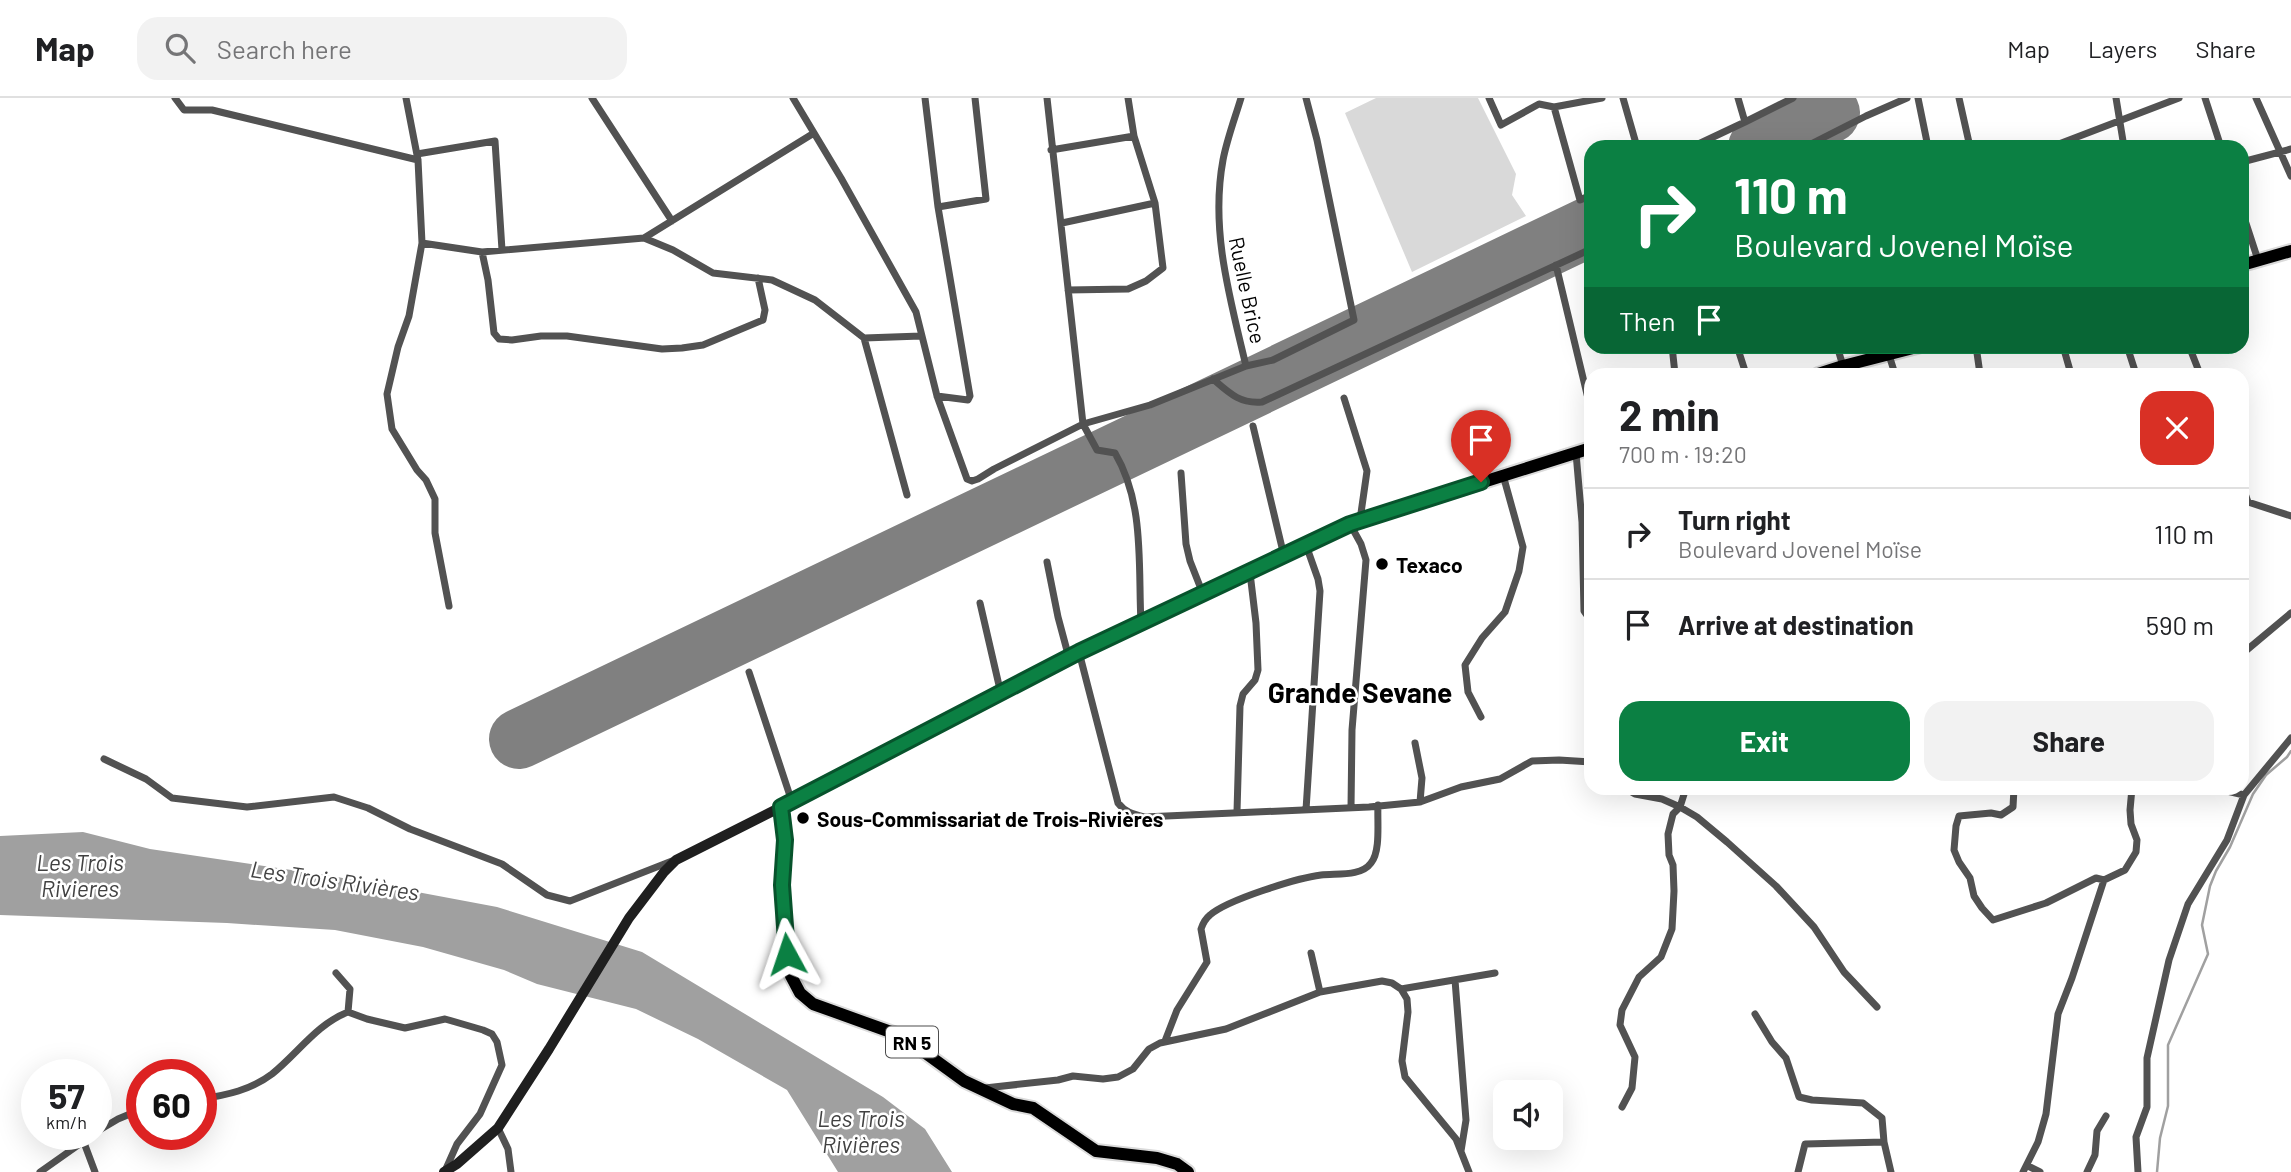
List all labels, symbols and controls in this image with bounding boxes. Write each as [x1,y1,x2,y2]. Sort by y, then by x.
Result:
search box [137,17,627,80]
text: Map [35,28,95,68]
icon: search [161,29,199,67]
text: Search here [217,33,352,64]
text: Map [2007,34,2050,63]
text: Layers [2088,34,2157,63]
text: Share [2195,34,2256,63]
text: 110 m [1734,165,1848,224]
icon: right [1619,168,1710,259]
text: Boulevard Jovenel Moïse [1734,225,2074,263]
street label: Ruelle Brice [1224,234,1272,346]
icon: arrive [1690,301,1728,339]
text: Then [1619,305,1676,336]
text: 2 min [1619,389,1720,439]
button: close [2140,391,2214,465]
pin [1451,410,1511,482]
icon: arrive [1462,421,1500,459]
text: 700 m · 19:20 [1619,440,1747,468]
text: Turn right [1678,504,1791,535]
icon: right [1619,515,1657,553]
text: 110 m [2154,518,2214,549]
text: Boulevard Jovenel Moïse [1678,535,1922,563]
place label: Texaco [1396,552,1463,577]
marker: Texaco [1374,556,1390,572]
icon: arrive [1619,606,1657,644]
text: Arrive at destination [1678,609,1914,640]
text: 590 m [2146,609,2214,640]
district label: Grande Sevane [1268,675,1452,709]
button: Exit [1619,701,1910,781]
button: Share [1924,701,2214,781]
place label: Sous-Commissariat de Trois-Rivières [817,806,1163,831]
marker: Sous-Commissariat de Trois-Rivières [795,810,811,826]
water label: Les Trois Rivieres [36,848,124,902]
water label: Les Trois Rivières [249,854,421,906]
position arrow [750,917,824,991]
road number: RN 5 [886,1026,938,1058]
speed limit sign: 60 [126,1059,217,1150]
text: 57 [48,1074,85,1116]
map controls [1493,1080,1563,1150]
button: sound [1493,1080,1563,1150]
water label: Les Trois Rivières [817,1104,905,1158]
text: km/h [46,1111,87,1133]

